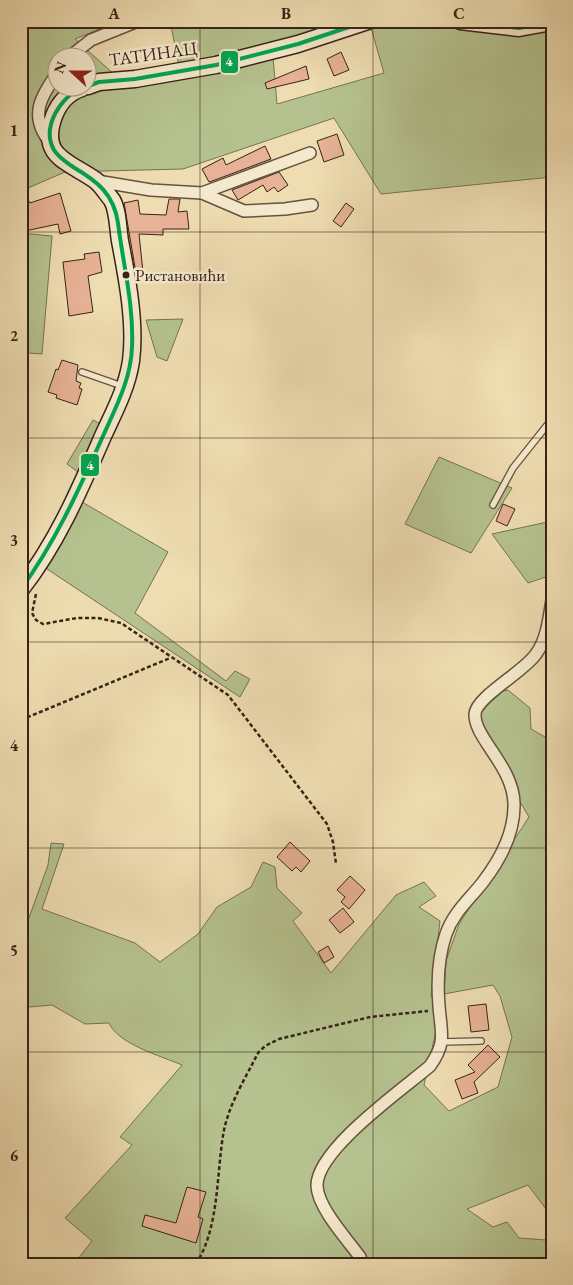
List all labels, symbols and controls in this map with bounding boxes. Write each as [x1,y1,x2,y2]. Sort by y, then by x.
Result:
text: A [107,3,120,24]
text: B [281,3,291,24]
text: C [453,3,465,24]
street label: ТАТИНАЦ [107,36,199,71]
north arrow [48,48,98,98]
line badge: 4 [220,50,239,74]
text: 4 [225,52,233,70]
text: N [49,58,71,76]
text: 1 [10,120,18,141]
place label: Ристановићи [135,264,225,286]
marker: Ристановићи [121,270,131,280]
text: 2 [10,325,19,346]
line badge: 4 [80,453,100,477]
text: 4 [86,456,94,474]
text: 3 [10,530,18,551]
text: 4 [10,735,19,756]
text: 5 [10,940,18,961]
text: 6 [10,1145,19,1166]

